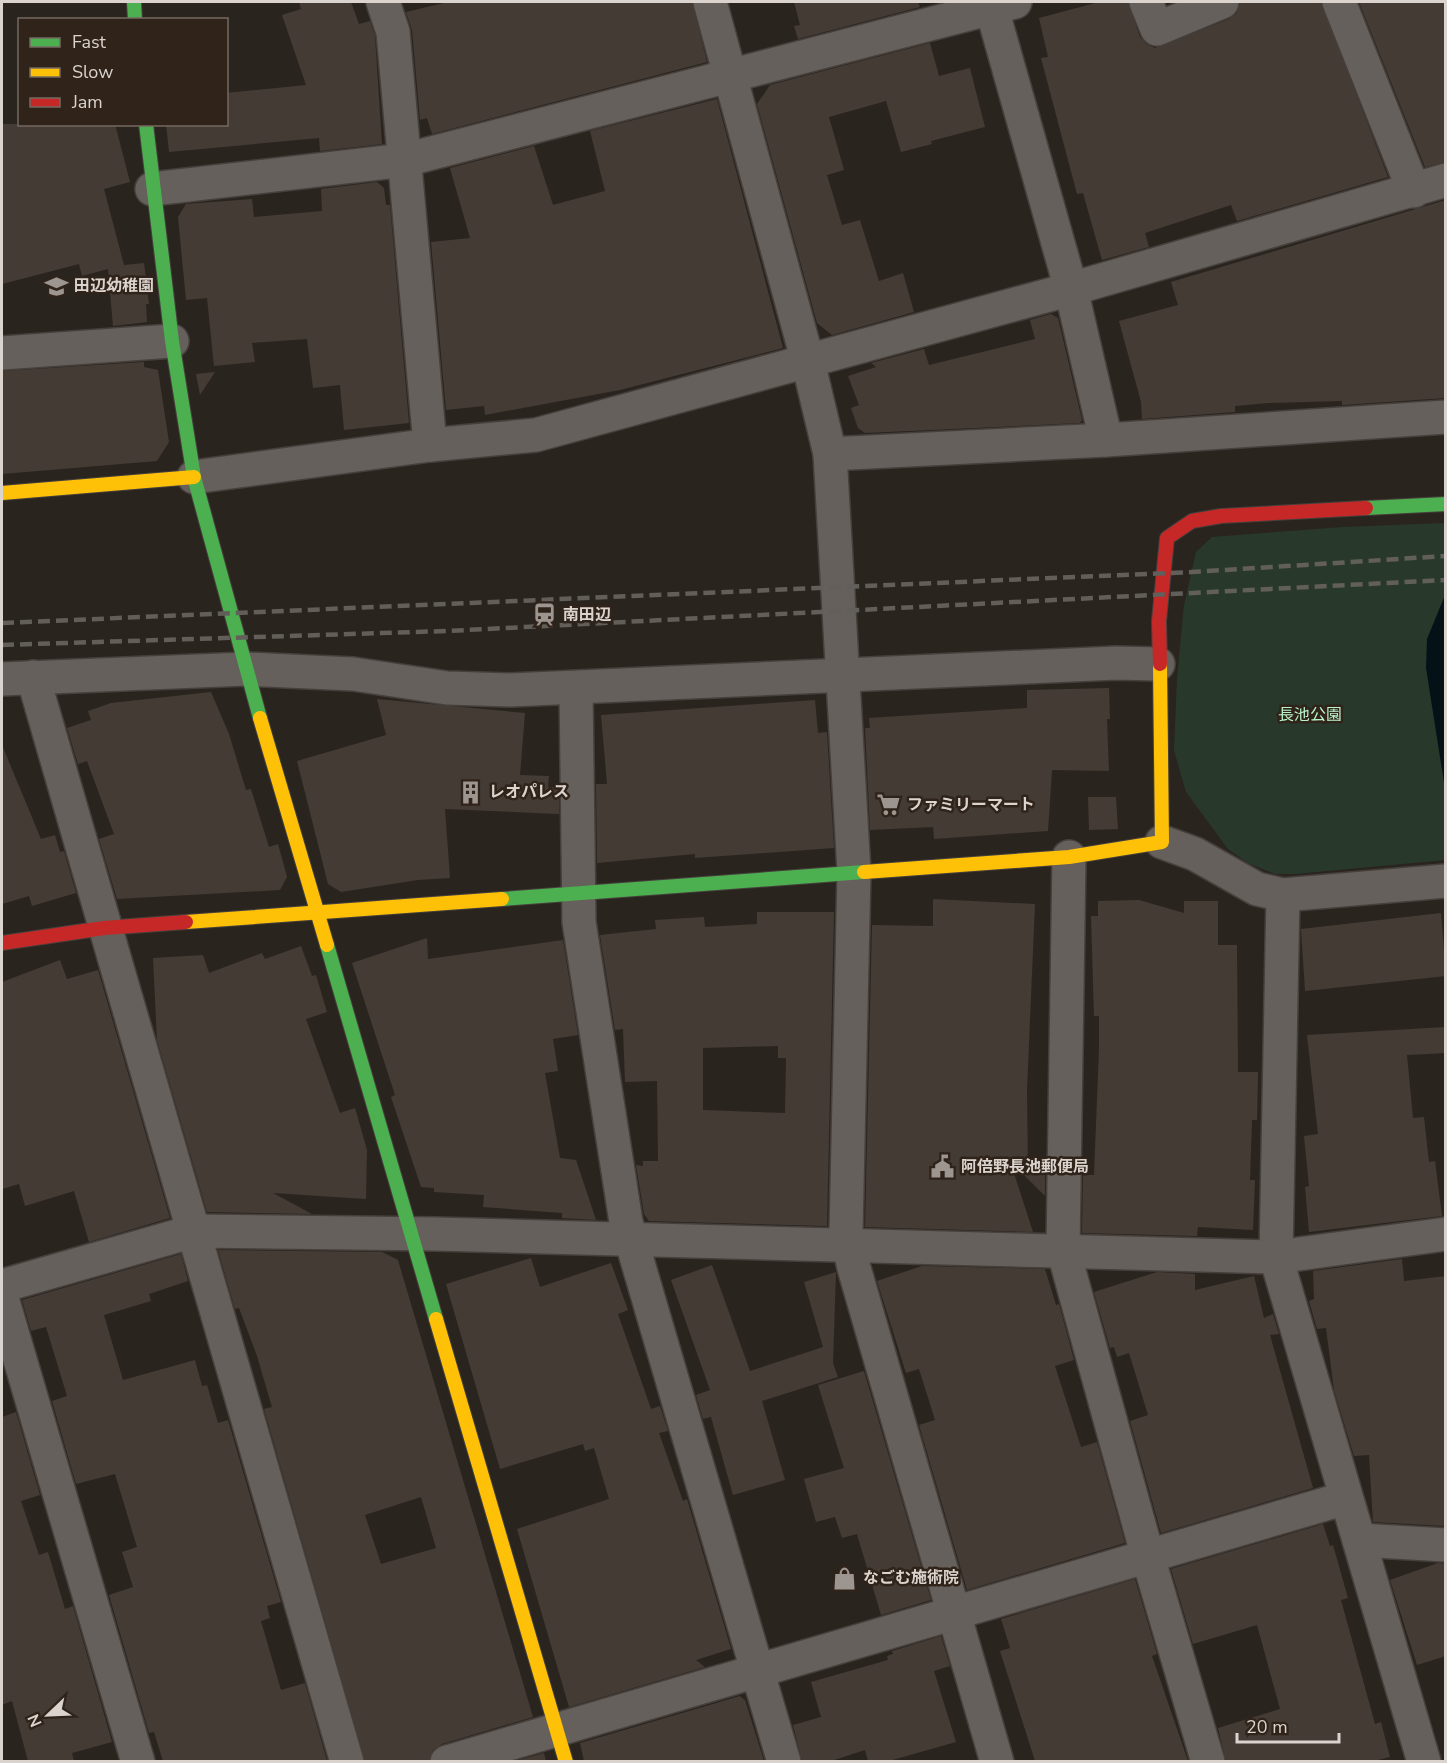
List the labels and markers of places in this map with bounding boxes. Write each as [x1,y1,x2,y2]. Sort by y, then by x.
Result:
school or university icon: 田辺幼稚園 [43,273,69,299]
place label: 田辺幼稚園 [74,275,154,297]
station icon: 南田辺 [532,602,558,628]
place label: 南田辺 [563,604,612,626]
building icon: レオパレス [458,779,484,805]
place label: レオパレス [489,781,569,803]
supermarket icon: ファミリーマート [876,792,902,818]
place label: ファミリーマート [907,794,1035,816]
public building icon: 阿倍野長池郵便局 [930,1154,956,1180]
place label: 阿倍野長池郵便局 [961,1156,1089,1178]
shop icon: なごむ施術院 [832,1565,858,1591]
place label: なごむ施術院 [863,1567,959,1589]

